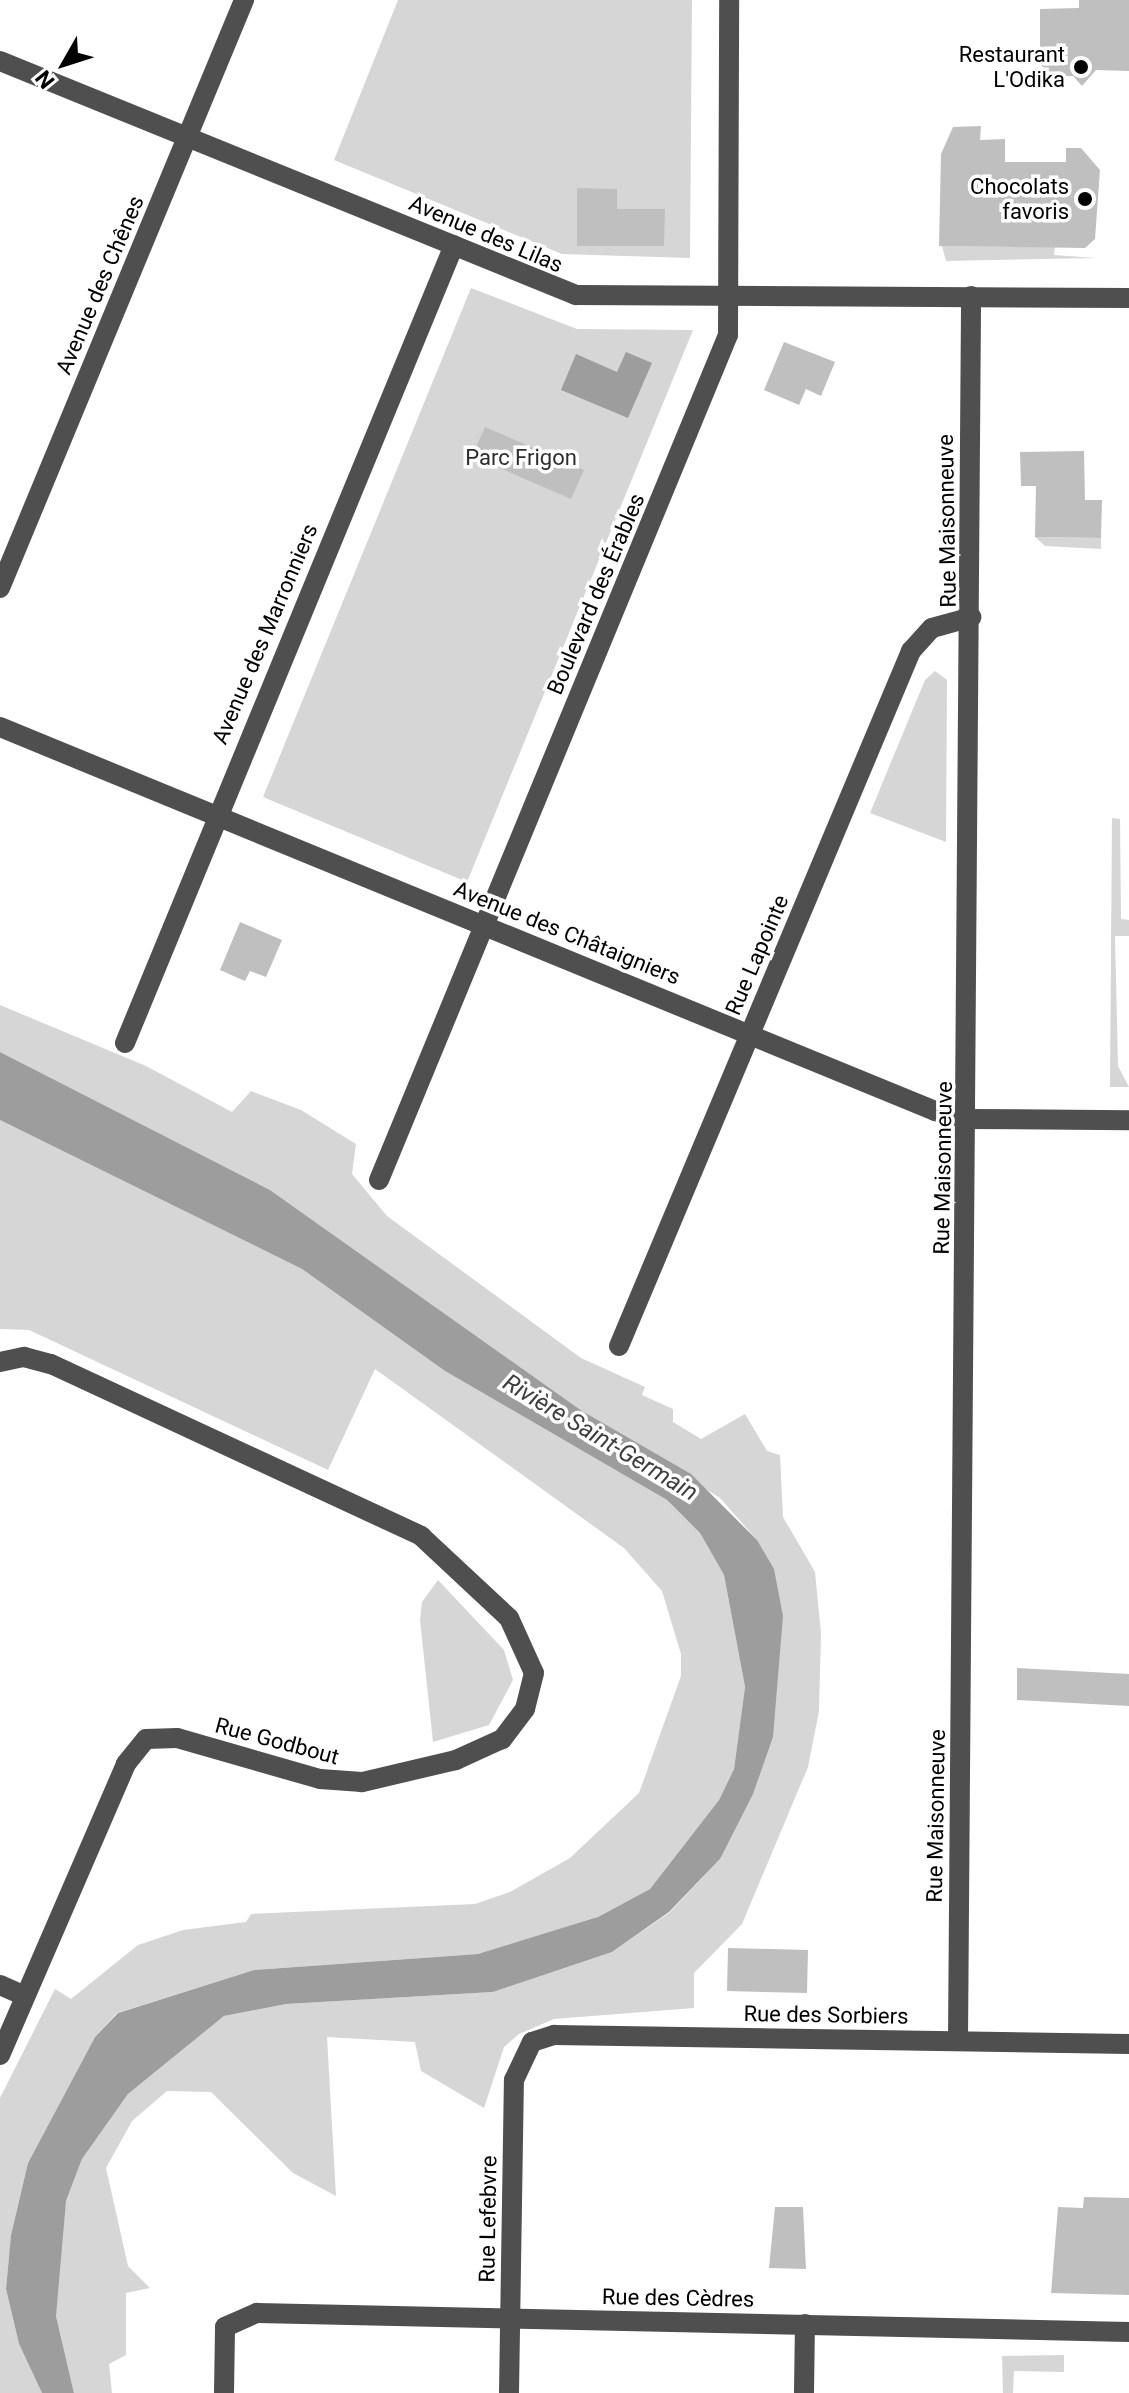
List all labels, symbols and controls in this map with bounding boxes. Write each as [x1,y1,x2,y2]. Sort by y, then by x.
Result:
north arrow [24,24,104,104]
place label: Restaurant L'Odika [959,41,1065,92]
marker: Restaurant L'Odika [1072,58,1090,76]
text: N [30,66,60,93]
place label: Chocolats favoris [970,173,1069,224]
street label: Avenue des Lilas [405,190,567,278]
marker: Chocolats favoris [1076,190,1094,208]
street label: Avenue des Chênes [50,192,150,378]
street label: Rue Maisonneuve [932,434,962,608]
park label: Parc Frigon [465,445,577,471]
street label: Boulevard des Érables [542,489,650,699]
street label: Avenue des Marronniers [207,520,323,748]
street label: Avenue des Châtaigniers [450,876,684,990]
street label: Rue Lapointe [720,891,794,1019]
street label: Rue Maisonneuve [928,1081,958,1255]
water label: Rivière Saint-Germain [497,1369,703,1507]
street label: Rue Godbout [212,1712,342,1770]
street label: Rue Maisonneuve [921,1729,951,1903]
street label: Rue des Sorbiers [743,2000,909,2030]
street label: Rue Lefebvre [474,2155,502,2283]
street label: Rue des Cèdres [602,2283,754,2313]

